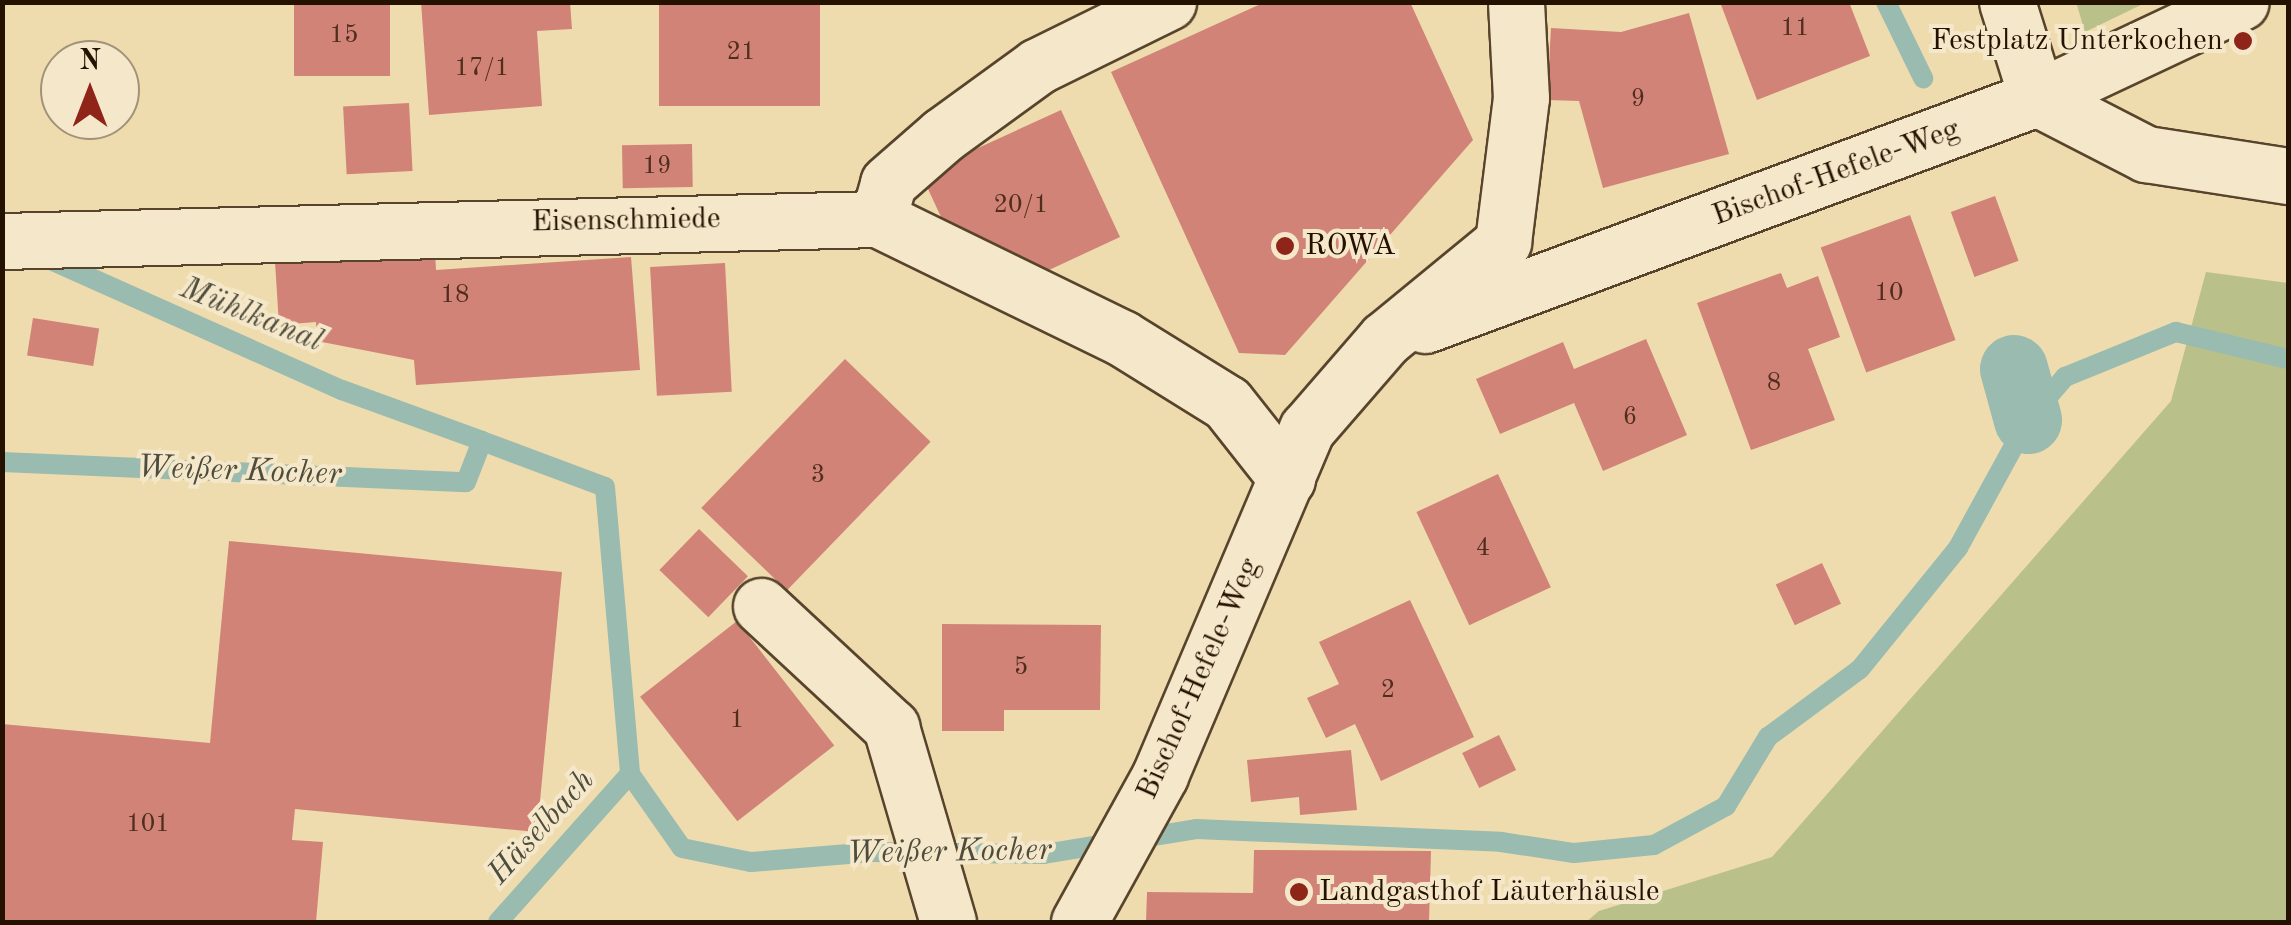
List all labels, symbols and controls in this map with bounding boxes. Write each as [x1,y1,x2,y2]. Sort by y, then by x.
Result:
house number: 11 [1781,14,1809,44]
house number: 15 [330,21,358,51]
place label: Festplatz Unterkochen [1931,23,2223,59]
marker: Festplatz Unterkochen [2232,30,2254,52]
house number: 21 [727,38,755,68]
north arrow [40,40,140,140]
text: N [79,48,101,76]
house number: 17/1 [455,54,509,84]
house number: 9 [1631,85,1645,115]
street label: Bischof-Hefele-Weg [1707,112,1965,234]
house number: 19 [643,152,671,182]
house number: 20/1 [994,191,1048,221]
street label: Eisenschmiede [531,201,721,241]
place label: ROWA [1305,228,1396,264]
marker: ROWA [1274,235,1296,257]
water label: Mühlkanal [174,270,328,362]
house number: 10 [1875,279,1903,309]
house number: 18 [441,281,469,311]
house number: 8 [1767,369,1781,399]
house number: 6 [1623,403,1637,433]
water label: Weißer Kocher [136,449,342,495]
house number: 3 [811,461,825,491]
house number: 4 [1476,534,1490,564]
street label: Bischof-Hefele-Weg [1130,553,1268,805]
house number: 5 [1014,653,1028,683]
house number: 2 [1381,676,1395,706]
house number: 1 [730,706,744,736]
water label: Häselbach [481,763,603,893]
house number: 101 [126,810,170,840]
water label: Weißer Kocher [846,832,1052,874]
place label: Landgasthof Läuterhäusle [1319,874,1659,910]
marker: Landgasthof Läuterhäusle [1288,881,1310,903]

